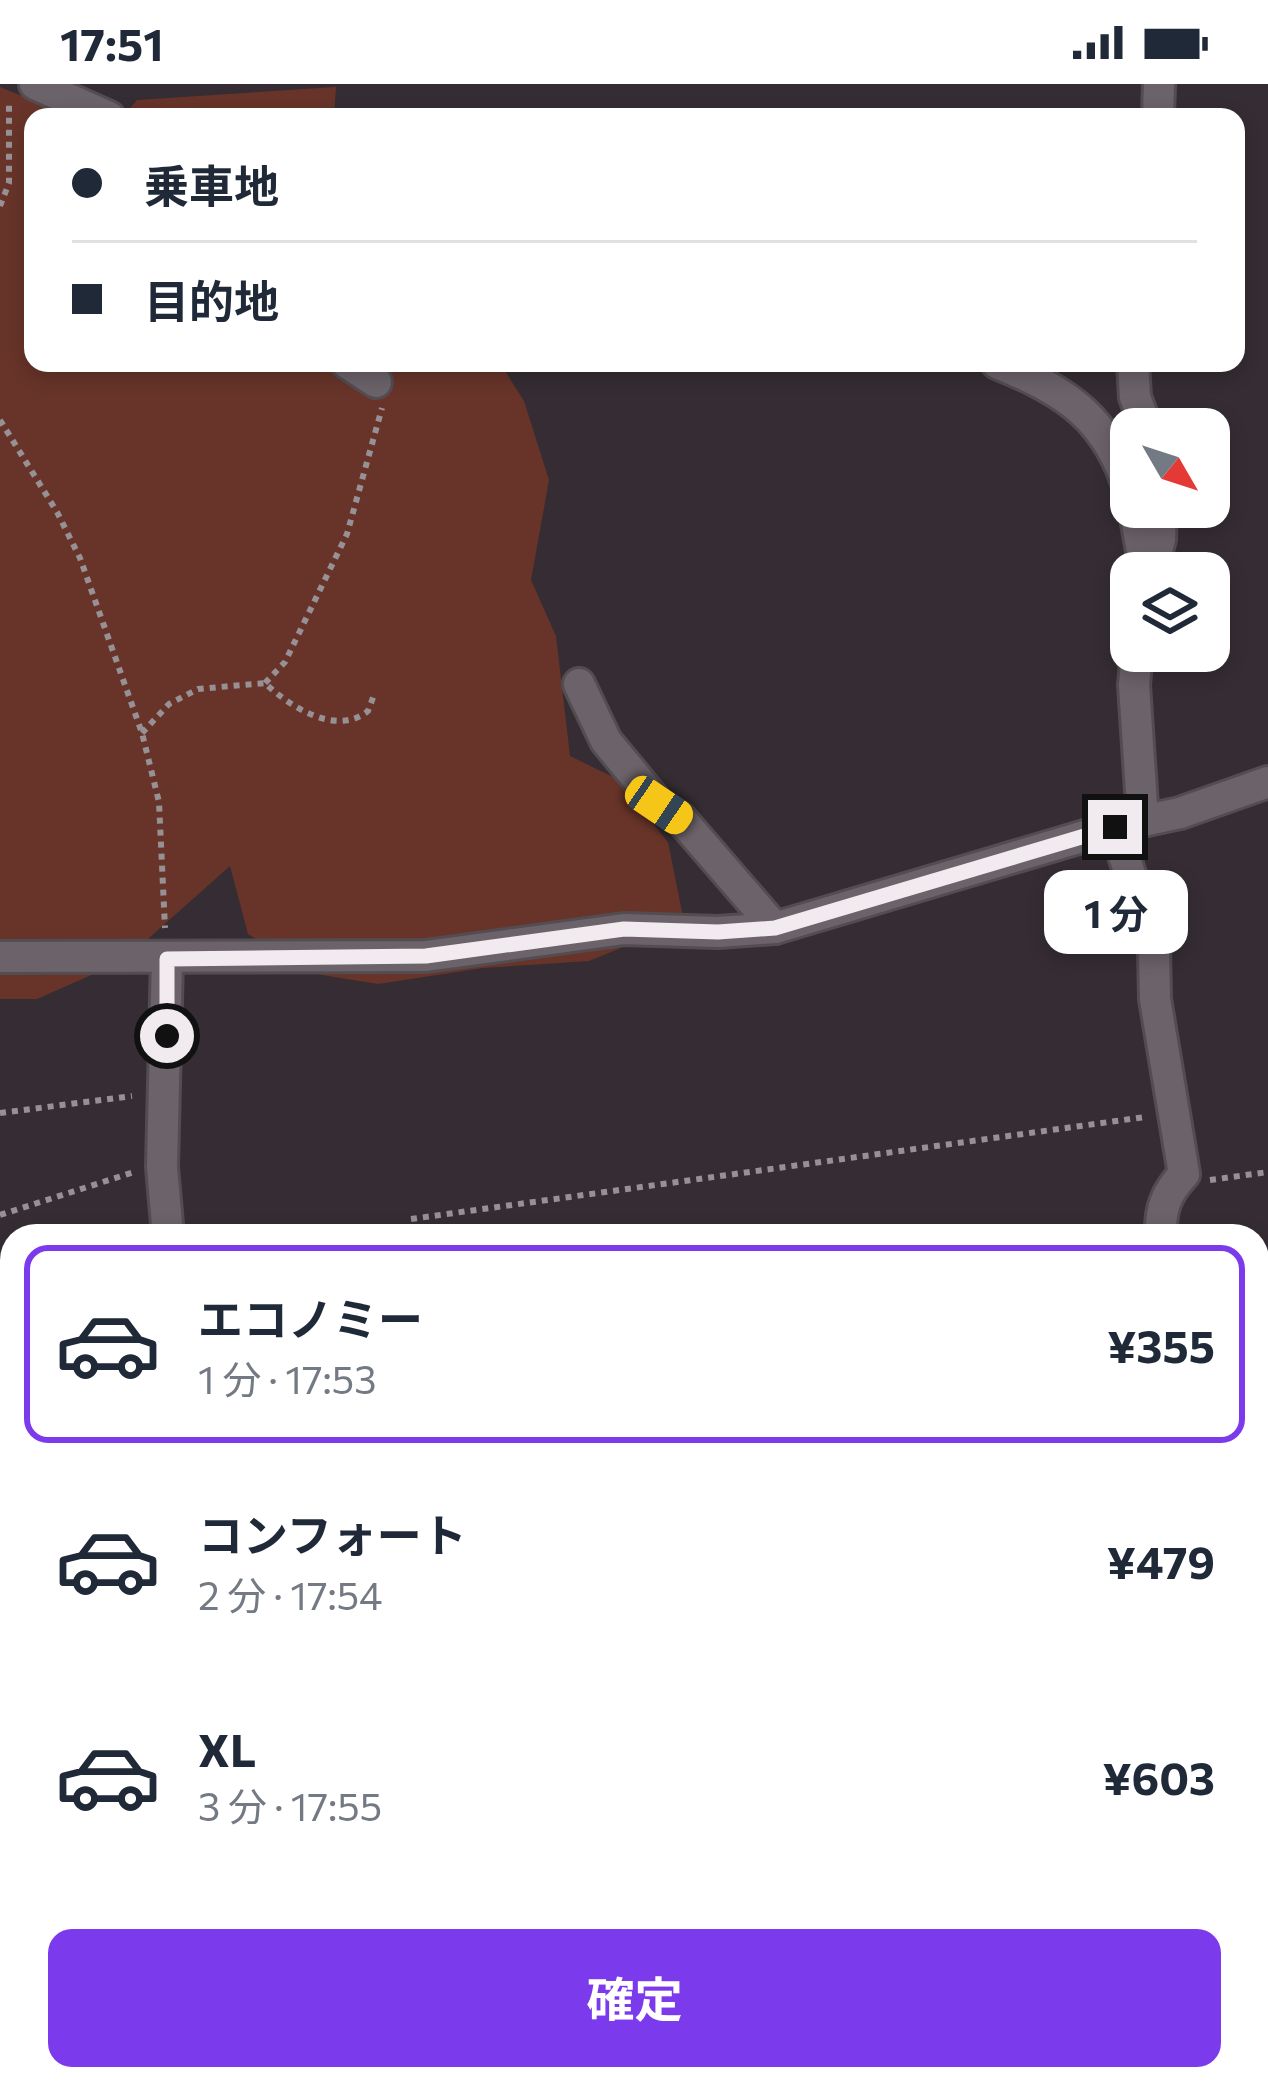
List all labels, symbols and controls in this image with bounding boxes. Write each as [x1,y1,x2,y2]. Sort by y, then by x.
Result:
text: 17:51 [60,15,164,70]
text: 乗車地 [144,157,279,212]
text: 目的地 [144,272,279,327]
north arrow [1110,408,1230,528]
map controls [1110,408,1230,672]
button: layers [1110,552,1230,672]
car [619,770,699,840]
route end [1088,800,1142,854]
callout: 1 分 [1043,869,1187,953]
text: 1 分 [1084,888,1148,936]
route start [140,1009,194,1063]
icon: car [54,1290,162,1398]
text: エコノミー [198,1290,423,1345]
text: ¥355 [1107,1317,1215,1372]
text: 1 分 · 17:53 [198,1354,376,1402]
icon: car [54,1506,162,1614]
text: コンフォート [198,1506,467,1561]
text: ¥479 [1107,1533,1215,1588]
text: 2 分 · 17:54 [198,1570,383,1618]
text: XL [198,1721,256,1776]
icon: car [54,1722,162,1830]
text: ¥603 [1103,1749,1215,1804]
text: 3 分 · 17:55 [198,1781,382,1829]
button: 確定 [48,1929,1221,2067]

